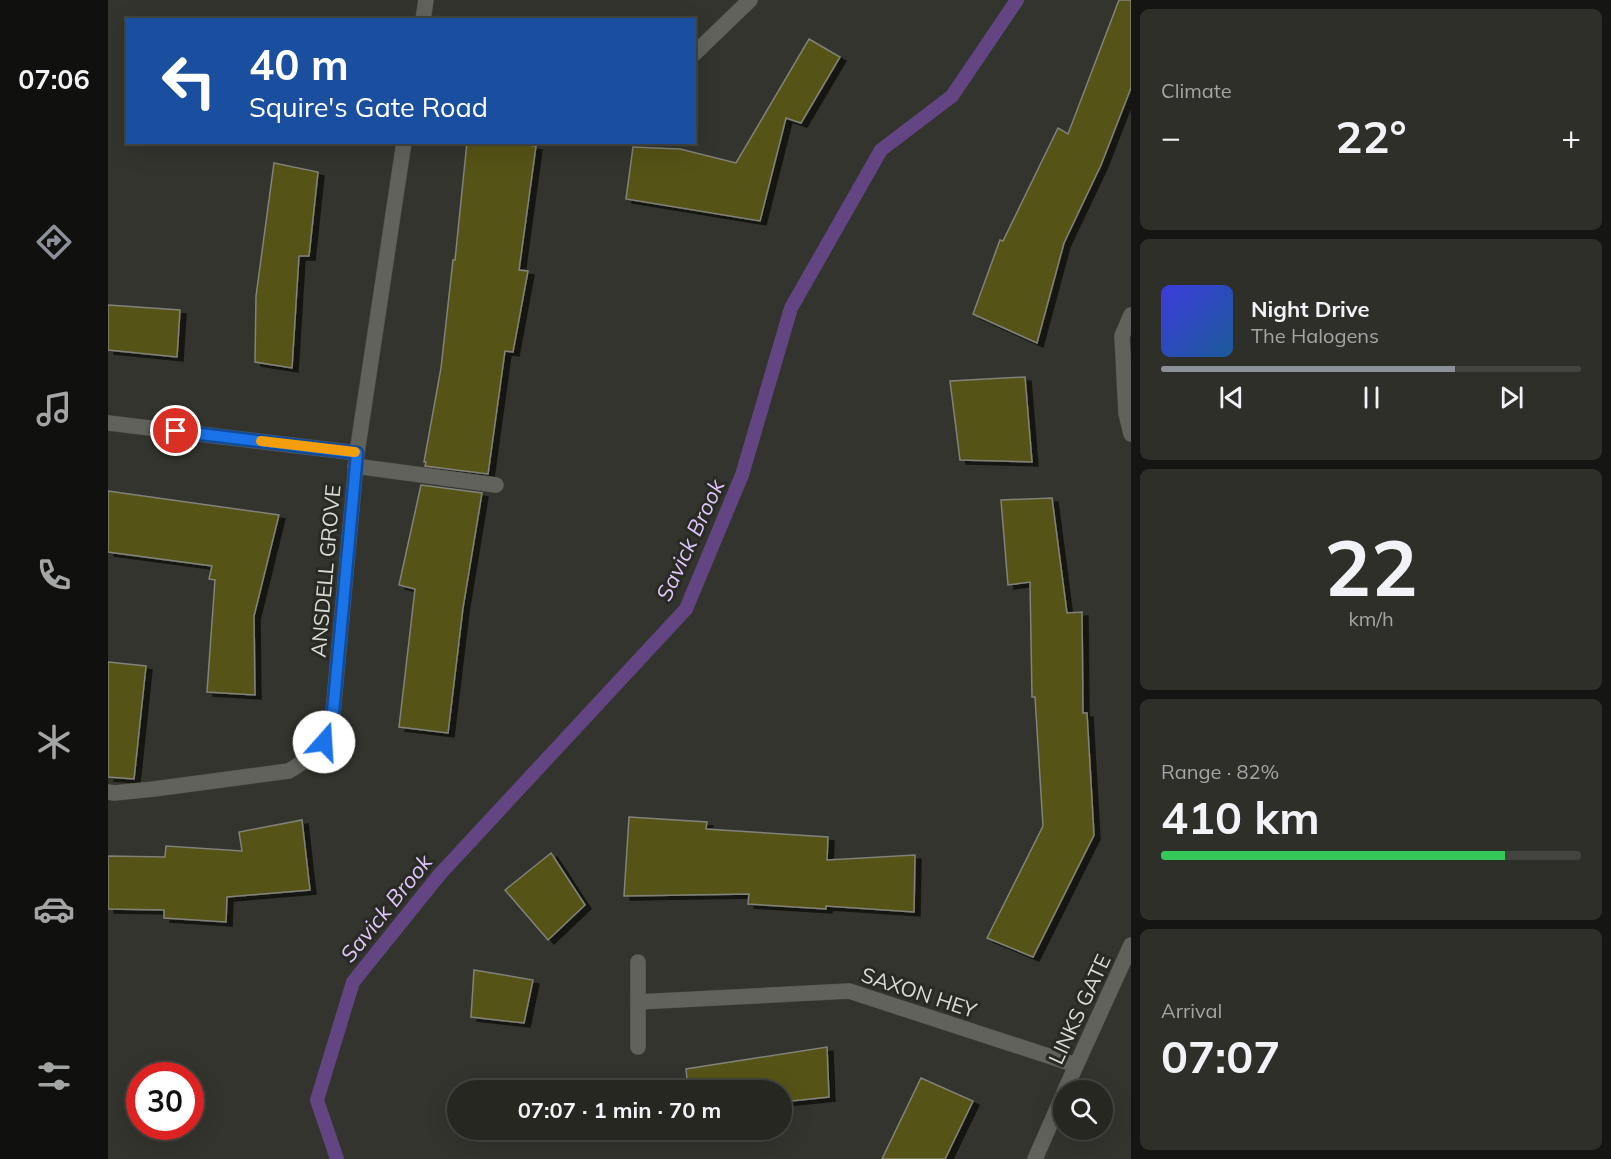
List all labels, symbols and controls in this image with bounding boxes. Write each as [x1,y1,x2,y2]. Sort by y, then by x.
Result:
text: 40 m [249,38,349,91]
icon: left [150,42,228,120]
text: 07:06 [18,62,90,96]
text: Climate [1161,78,1232,103]
text: Squire's Gate Road [249,90,488,124]
text: 22° [1335,108,1407,164]
text: − [1161,116,1181,157]
text: + [1561,116,1581,157]
icon: directions [33,221,75,263]
text: Night Drive [1251,295,1370,323]
text: The Halogens [1251,323,1379,348]
icon: previous [1215,381,1248,414]
icon: pause [1355,381,1388,414]
icon: next [1495,381,1528,414]
icon: music [33,388,75,430]
pin [150,405,201,456]
icon: arrive [159,414,192,447]
water label: Savick Brook [650,474,731,605]
street label: ANSDELL GROVE [304,484,346,658]
text: 22 [1324,518,1418,616]
icon: phone [33,554,75,596]
text: km/h [1348,606,1394,631]
position arrow [292,710,356,774]
icon: climate [33,721,75,763]
text: Range · 82% [1161,759,1279,784]
text: 410 km [1161,789,1320,845]
water label: Savick Brook [334,848,439,968]
icon: car [33,888,75,930]
street label: LINKS GATE [1042,950,1116,1068]
street label: SAXON HEY [858,961,980,1023]
text: Arrival [1161,998,1222,1023]
text: 07:07 [1161,1028,1280,1084]
icon: filters [33,1055,75,1097]
speed limit sign: 30 [126,1062,204,1140]
map controls [1053,1080,1113,1140]
button: search [1053,1080,1113,1140]
text: 07:07 · 1 min · 70 m [518,1096,721,1124]

